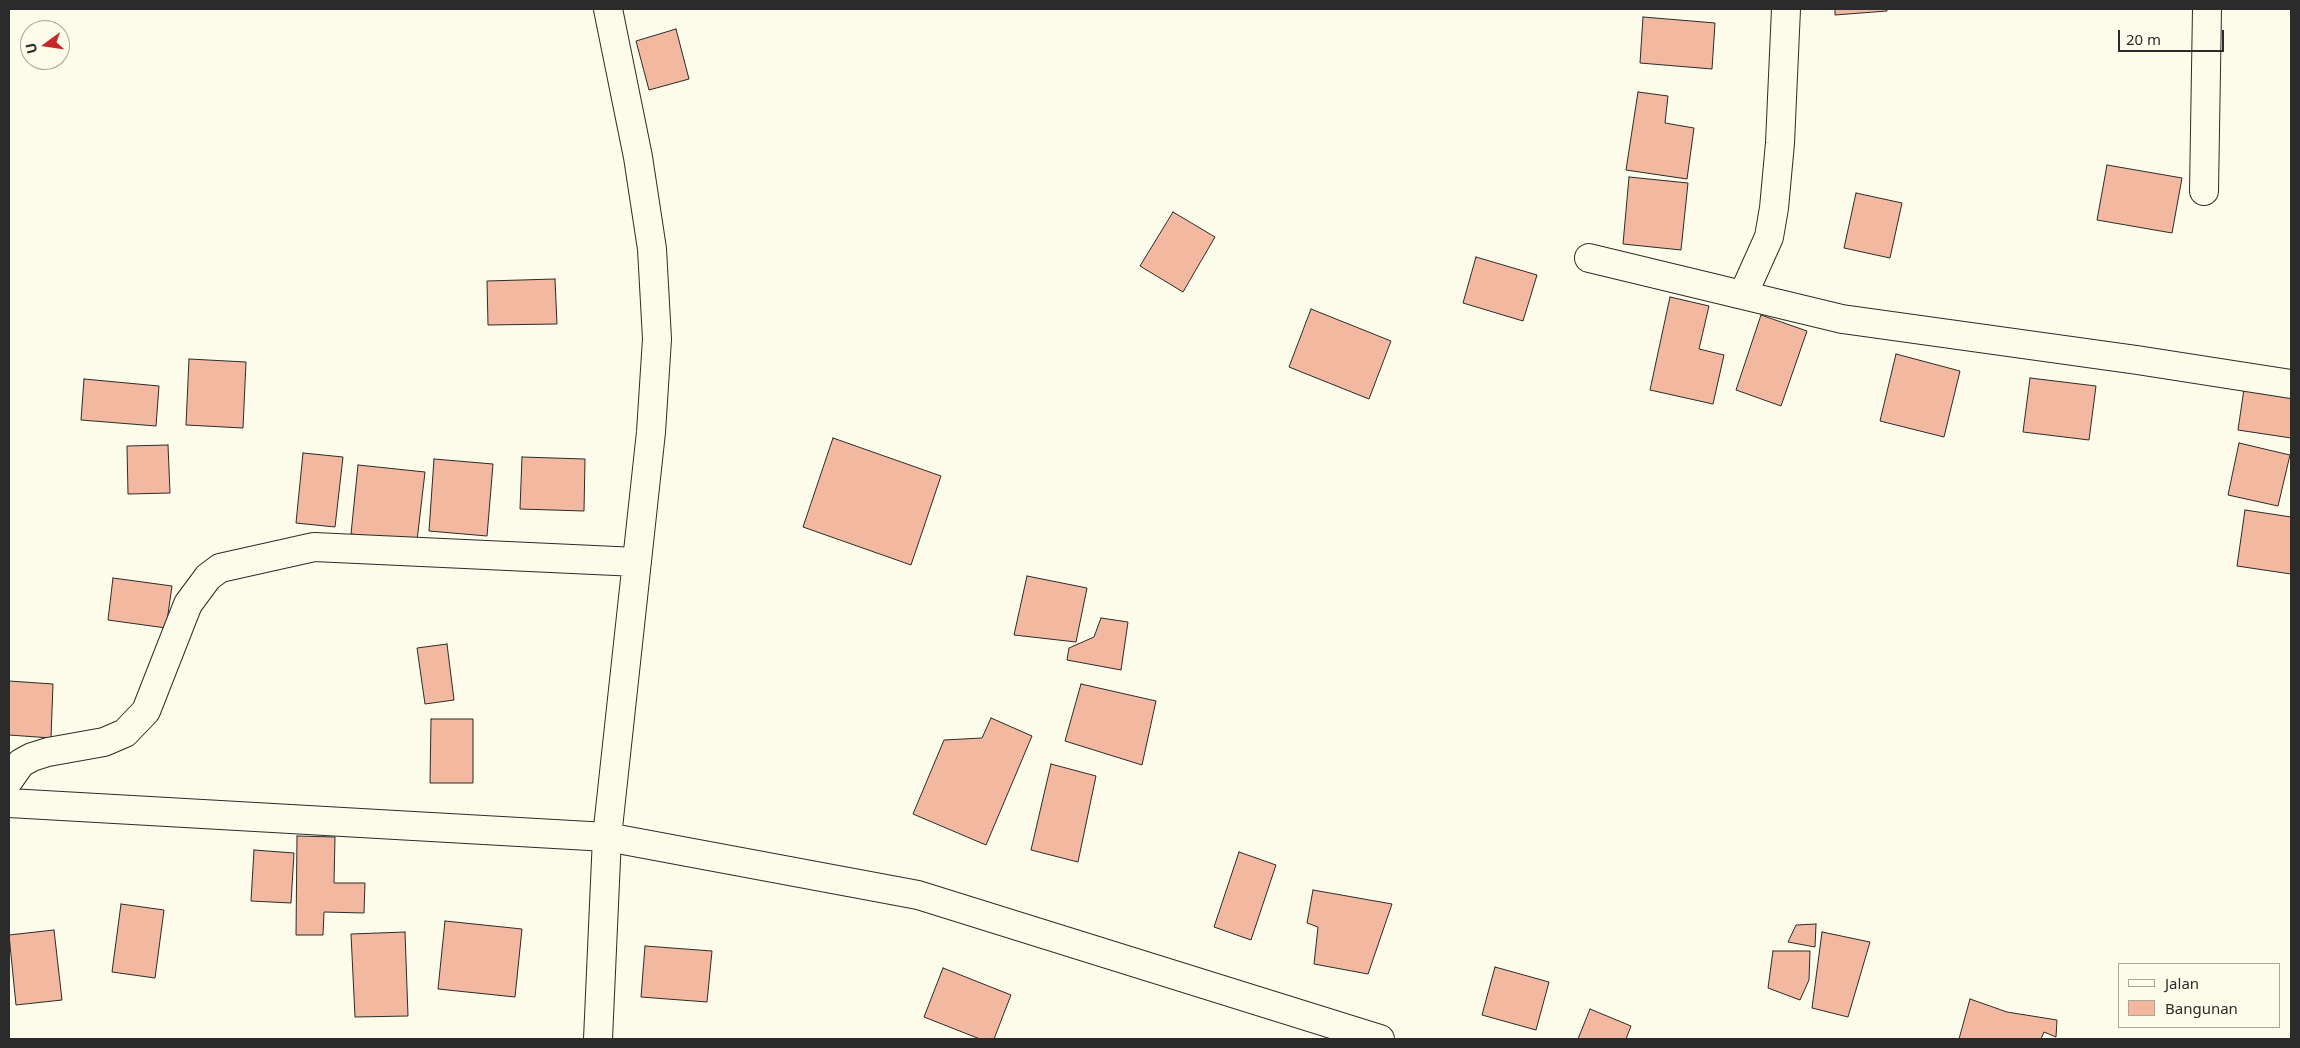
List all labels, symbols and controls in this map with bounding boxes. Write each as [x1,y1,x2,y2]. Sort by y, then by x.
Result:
north arrow [20,20,70,70]
scale bar [2120,20,2226,52]
text: 20 m [2126,29,2161,49]
text: U [20,41,41,56]
legend [2118,963,2280,1028]
text: Jalan [2165,973,2199,993]
text: Bangunan [2165,998,2238,1018]

